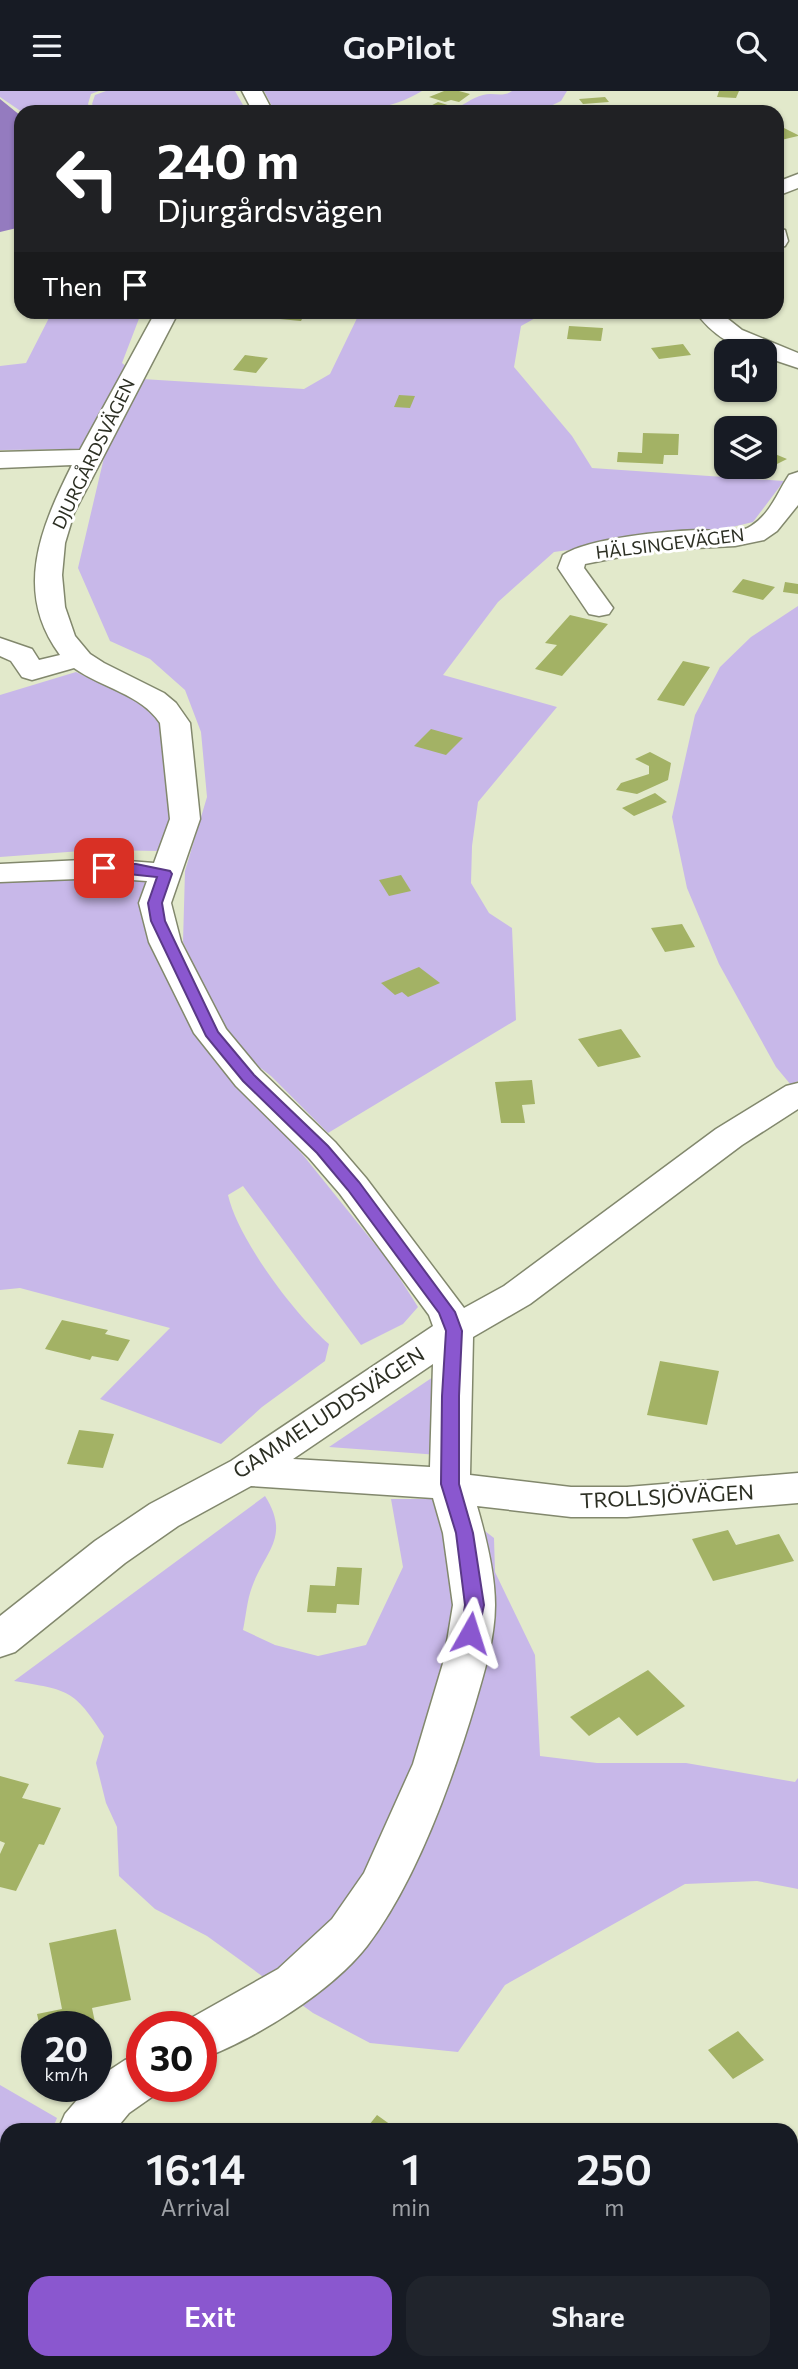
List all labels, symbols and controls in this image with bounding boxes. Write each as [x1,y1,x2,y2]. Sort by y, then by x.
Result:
text: GoPilot [343,26,455,66]
icon: menu [28,27,66,65]
icon: search [732,27,770,65]
text: 240 m [157,129,299,189]
icon: left [42,133,133,224]
text: Djurgårdsvägen [157,189,383,229]
icon: arrive [116,266,154,304]
text: Then [42,270,102,301]
map controls [714,339,777,479]
button: sound [714,339,777,402]
street label: DJURGÅRDSVÄGEN [47,375,139,533]
button: layers [714,416,777,479]
street label: HÄLSINGEVÄGEN [594,523,745,563]
pin [74,838,134,898]
icon: arrive [85,849,123,887]
street label: GAMMELUDDSVÄGEN [228,1341,428,1483]
street label: TROLLSJÖVÄGEN [579,1478,754,1513]
position arrow [433,1596,507,1670]
speed limit sign: 30 [126,2011,217,2102]
text: 20 [45,2026,88,2069]
text: km/h [45,2063,88,2085]
text: 16:14 [146,2142,245,2194]
text: 1 [401,2142,420,2194]
text: 250 [576,2142,652,2194]
text: Arrival [161,2193,230,2221]
text: min [391,2193,430,2221]
text: m [604,2193,624,2221]
button: Exit [28,2276,392,2356]
button: Share [406,2276,770,2356]

